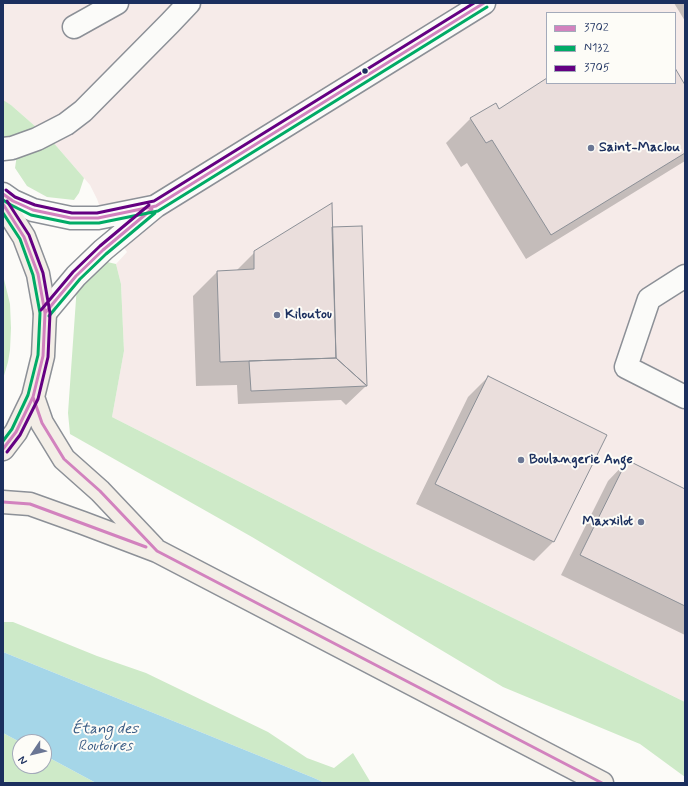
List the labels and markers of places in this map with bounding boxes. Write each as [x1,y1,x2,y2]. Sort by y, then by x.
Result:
unlabelled marker [360,66,370,76]
place label: Saint-Maclou [599,140,680,156]
marker: Saint-Maclou [586,143,596,153]
place label: Kiloutou [285,307,332,323]
marker: Kiloutou [272,310,282,320]
place label: Boulangerie Ange [529,452,633,468]
marker: Boulangerie Ange [516,455,526,465]
place label: Maxxilot [582,514,633,530]
marker: Maxxilot [636,517,646,527]

